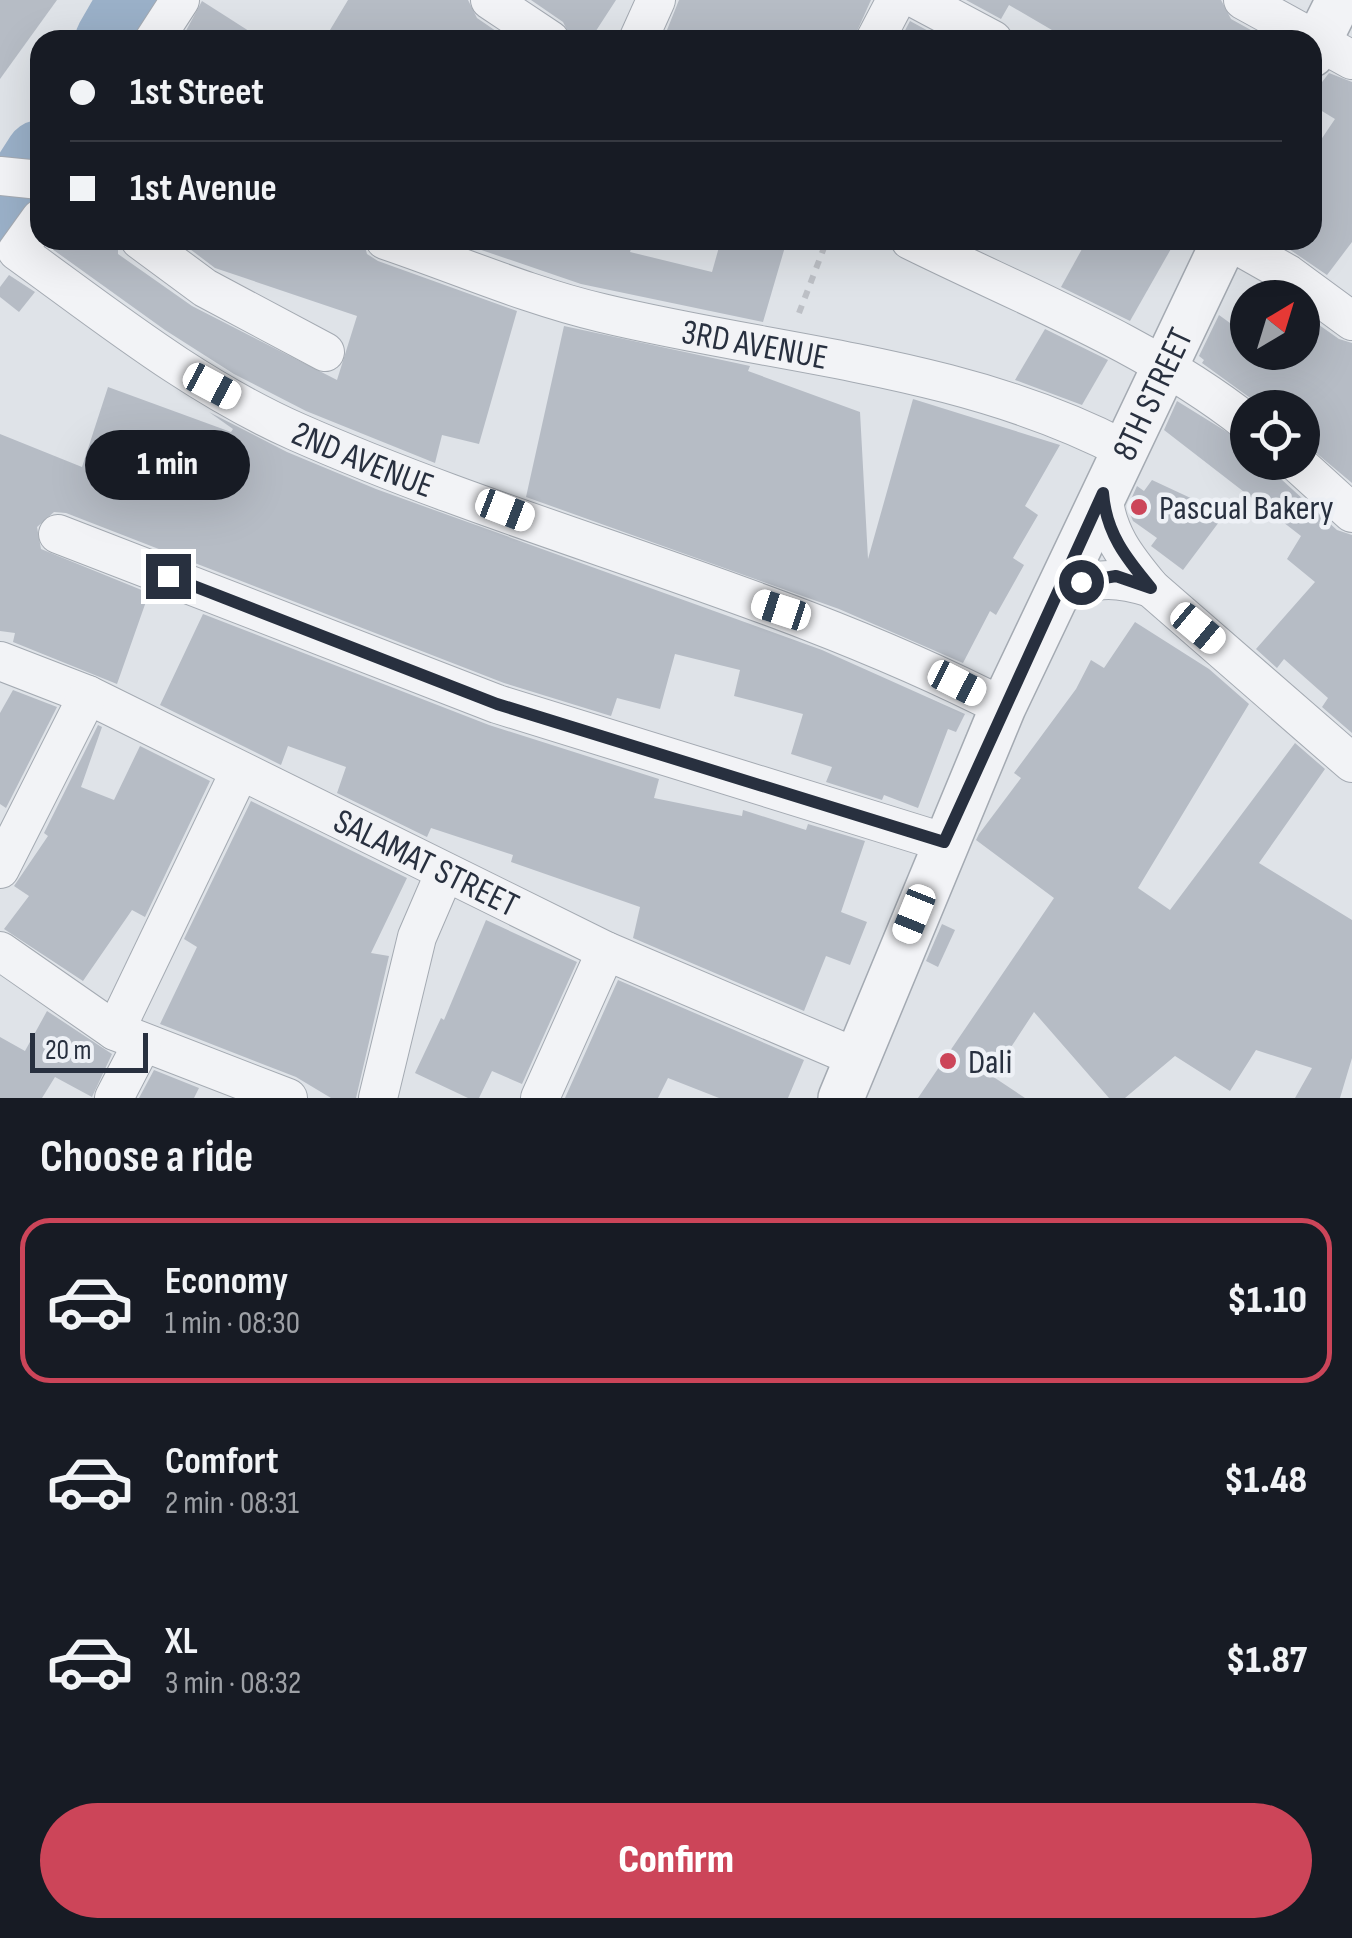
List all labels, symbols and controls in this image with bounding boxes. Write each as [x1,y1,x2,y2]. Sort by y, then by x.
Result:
text: 1st Street [130,70,264,115]
text: 1st Avenue [130,166,277,211]
north arrow [1230,280,1320,370]
map controls [1230,280,1320,480]
street label: 3RD AVENUE [678,311,831,380]
street label: 8TH STREET [1104,322,1203,467]
car [178,359,246,413]
button: locate [1230,390,1320,480]
street label: 2ND AVENUE [285,413,439,508]
callout: 1 min [86,431,250,501]
text: 1 min [137,445,198,484]
car [472,485,538,535]
place label: Pascual Bakery [1159,487,1333,530]
marker: Pascual Bakery [1128,496,1150,518]
route end [146,554,191,599]
route start [1059,560,1104,605]
car [748,586,814,634]
car [1165,597,1231,659]
car [923,656,991,710]
street label: SALAMAT STREET [326,800,525,927]
car [889,881,939,947]
scale bar [30,1028,148,1072]
text: 20 m [45,1034,91,1067]
place label: Dali [968,1041,1012,1084]
marker: Dali [937,1050,959,1072]
text: Choose a ride [40,1130,253,1185]
icon: car [45,1256,135,1346]
text: Economy [165,1259,288,1304]
text: $1.10 [1227,1278,1307,1323]
text: 1 min · 08:30 [165,1304,300,1343]
icon: car [45,1436,135,1526]
text: Comfort [165,1439,279,1484]
text: $1.48 [1224,1458,1307,1503]
text: 2 min · 08:31 [165,1484,299,1523]
icon: car [45,1616,135,1706]
text: XL [165,1619,198,1664]
text: $1.87 [1226,1638,1307,1683]
text: 3 min · 08:32 [165,1664,301,1703]
button: Confirm [40,1803,1312,1918]

